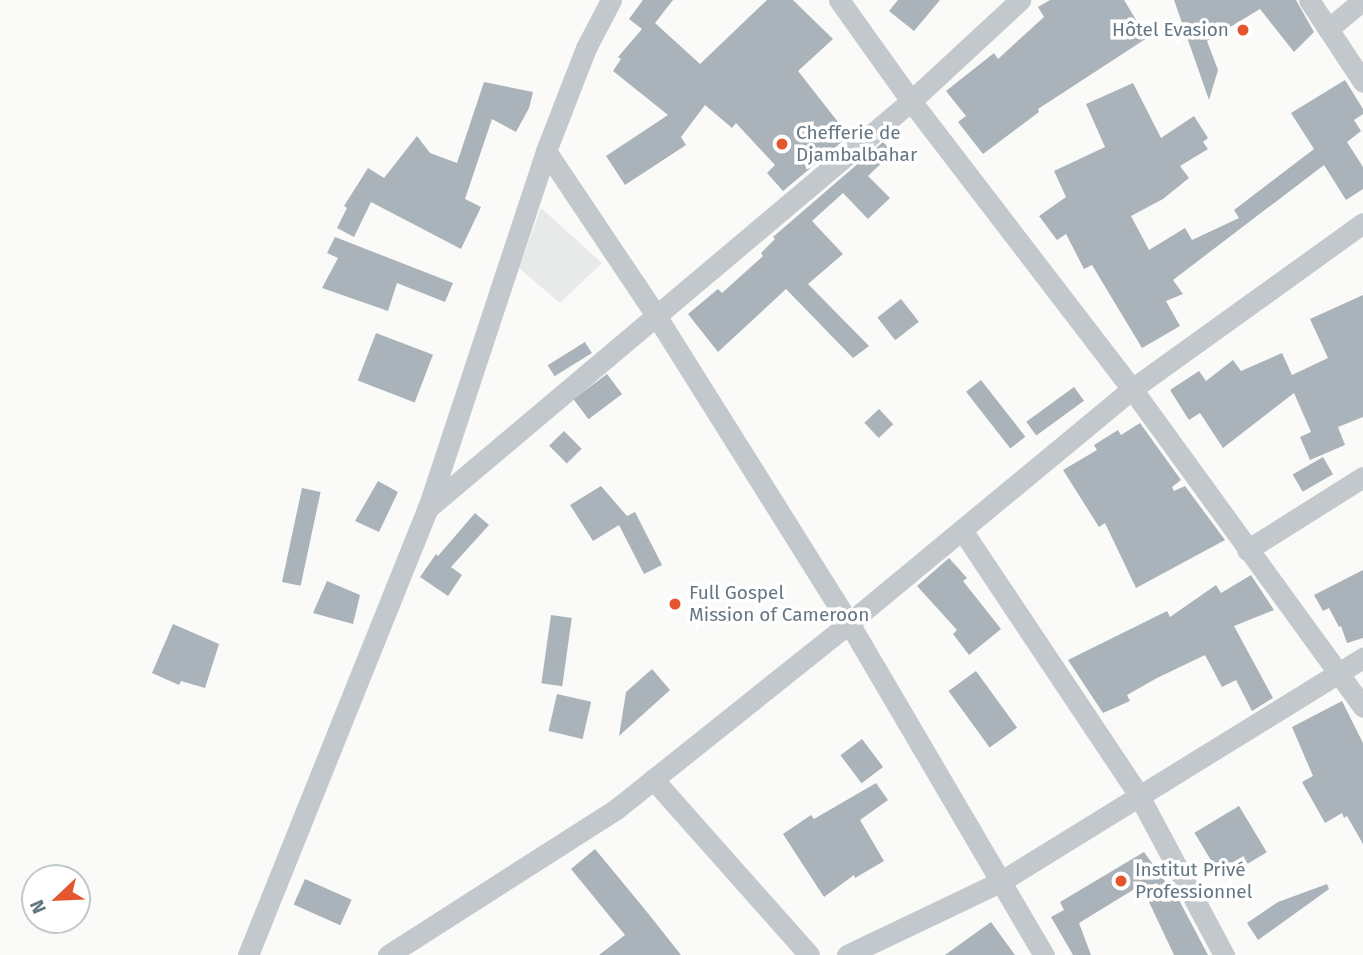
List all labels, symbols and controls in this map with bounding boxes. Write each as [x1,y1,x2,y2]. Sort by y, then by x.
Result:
place label: Hôtel Evasion [1112,19,1229,41]
marker: Hôtel Evasion [1235,22,1251,38]
place label: Chefferie de Djambalbahar [796,122,917,166]
marker: Chefferie de Djambalbahar [774,136,790,152]
place label: Full Gospel Mission of Cameroon [689,582,869,626]
marker: Full Gospel Mission of Cameroon [667,596,683,612]
place label: Institut Privé Professionnel [1135,859,1252,903]
north arrow [21,864,91,934]
marker: Institut Privé Professionnel [1113,873,1129,889]
text: N [25,896,51,917]

